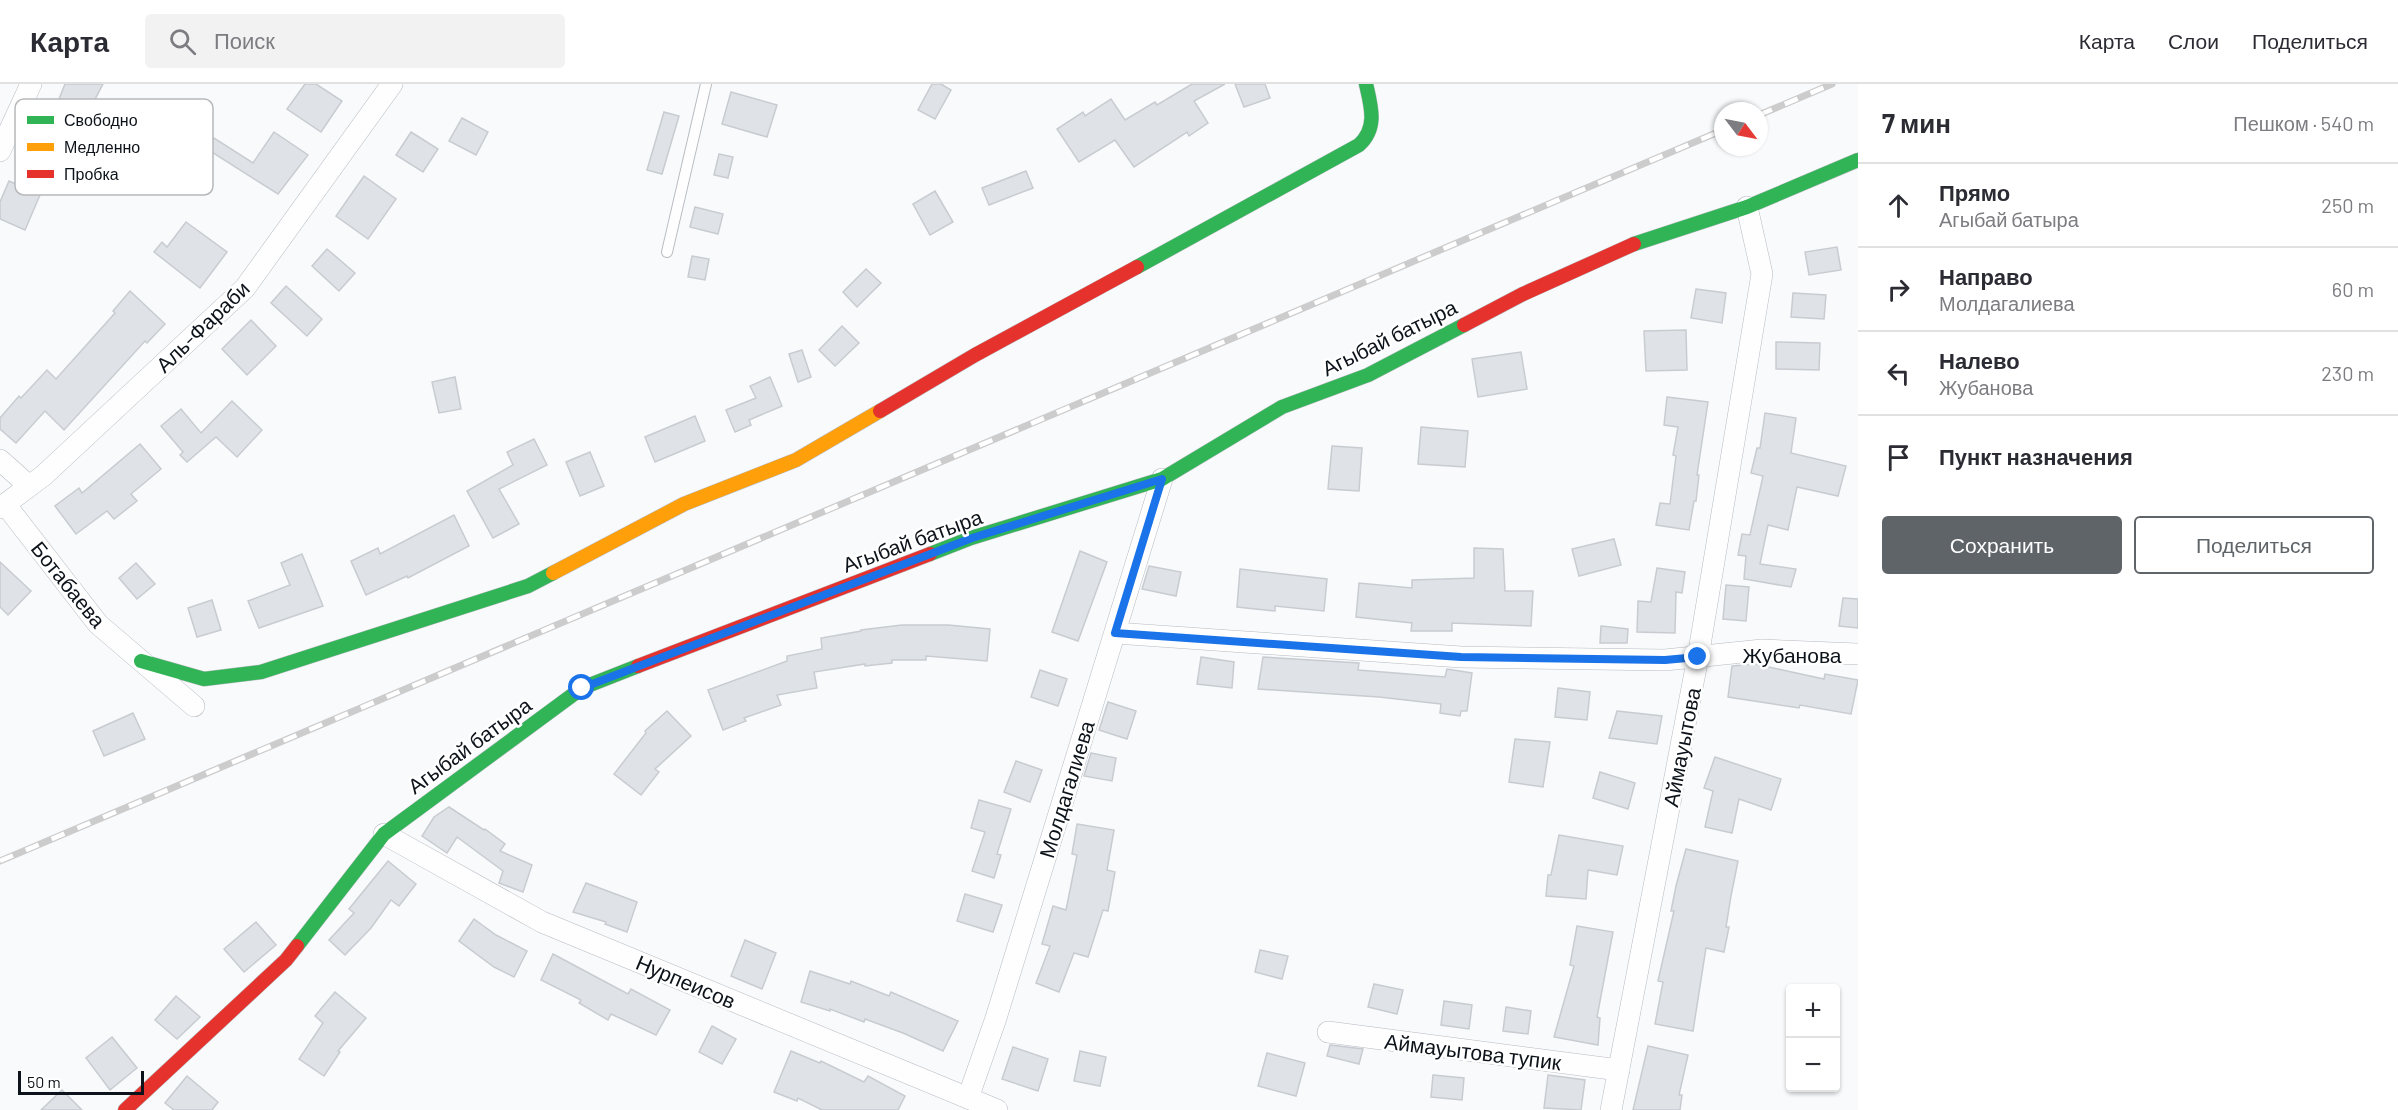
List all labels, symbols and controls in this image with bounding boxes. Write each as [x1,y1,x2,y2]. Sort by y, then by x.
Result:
search box [145,14,565,68]
text: Карта [30,24,109,58]
icon: search [166,25,199,58]
text: Поиск [214,27,275,53]
text: Карта [2079,28,2135,53]
text: Слои [2168,28,2219,53]
text: Поделиться [2252,28,2368,53]
legend [15,99,213,195]
north arrow [1714,102,1768,156]
text: 7 мин [1882,107,1951,138]
text: Свободно [64,110,138,129]
text: Пешком · 540 m [2233,111,2374,135]
text: Медленно [64,137,140,156]
text: Пробка [64,164,119,183]
text: Прямо [1939,179,2010,205]
icon: ahead [1882,189,1915,222]
text: 250 m [2321,193,2374,217]
text: Агыбай батыра [1939,207,2079,231]
text: Направо [1939,263,2033,289]
icon: right [1882,273,1915,306]
street label: Аль-Фараби [150,275,254,377]
text: 60 m [2332,277,2374,301]
text: Молдагалиева [1939,291,2075,315]
street label: Агыбай батыра [1318,293,1461,380]
text: Налево [1939,347,2020,373]
icon: left [1882,357,1915,390]
text: 230 m [2321,361,2374,385]
text: Жубанова [1939,375,2033,399]
icon: arrive [1882,441,1915,474]
text: Пункт назначения [1939,443,2133,469]
street label: Агыбай батыра [839,503,986,577]
button: Сохранить [1882,516,2122,574]
button: Поделиться [2134,516,2374,574]
street label: Ботабаева [27,536,111,632]
street label: Жубанова [1743,642,1842,667]
route end [1684,643,1710,669]
route start [568,674,594,700]
street label: Аймауытова [1657,685,1705,809]
street label: Агыбай батыра [402,692,536,798]
street label: Молдагалиева [1033,717,1099,861]
street label: Нурпеисов [633,949,739,1013]
map controls [1786,984,1840,1092]
button: + [1786,984,1840,1038]
street label: Аймауытова тупик [1383,1028,1564,1074]
button: − [1786,1038,1840,1092]
scale bar [18,1068,144,1096]
text: 50 m [27,1072,61,1091]

